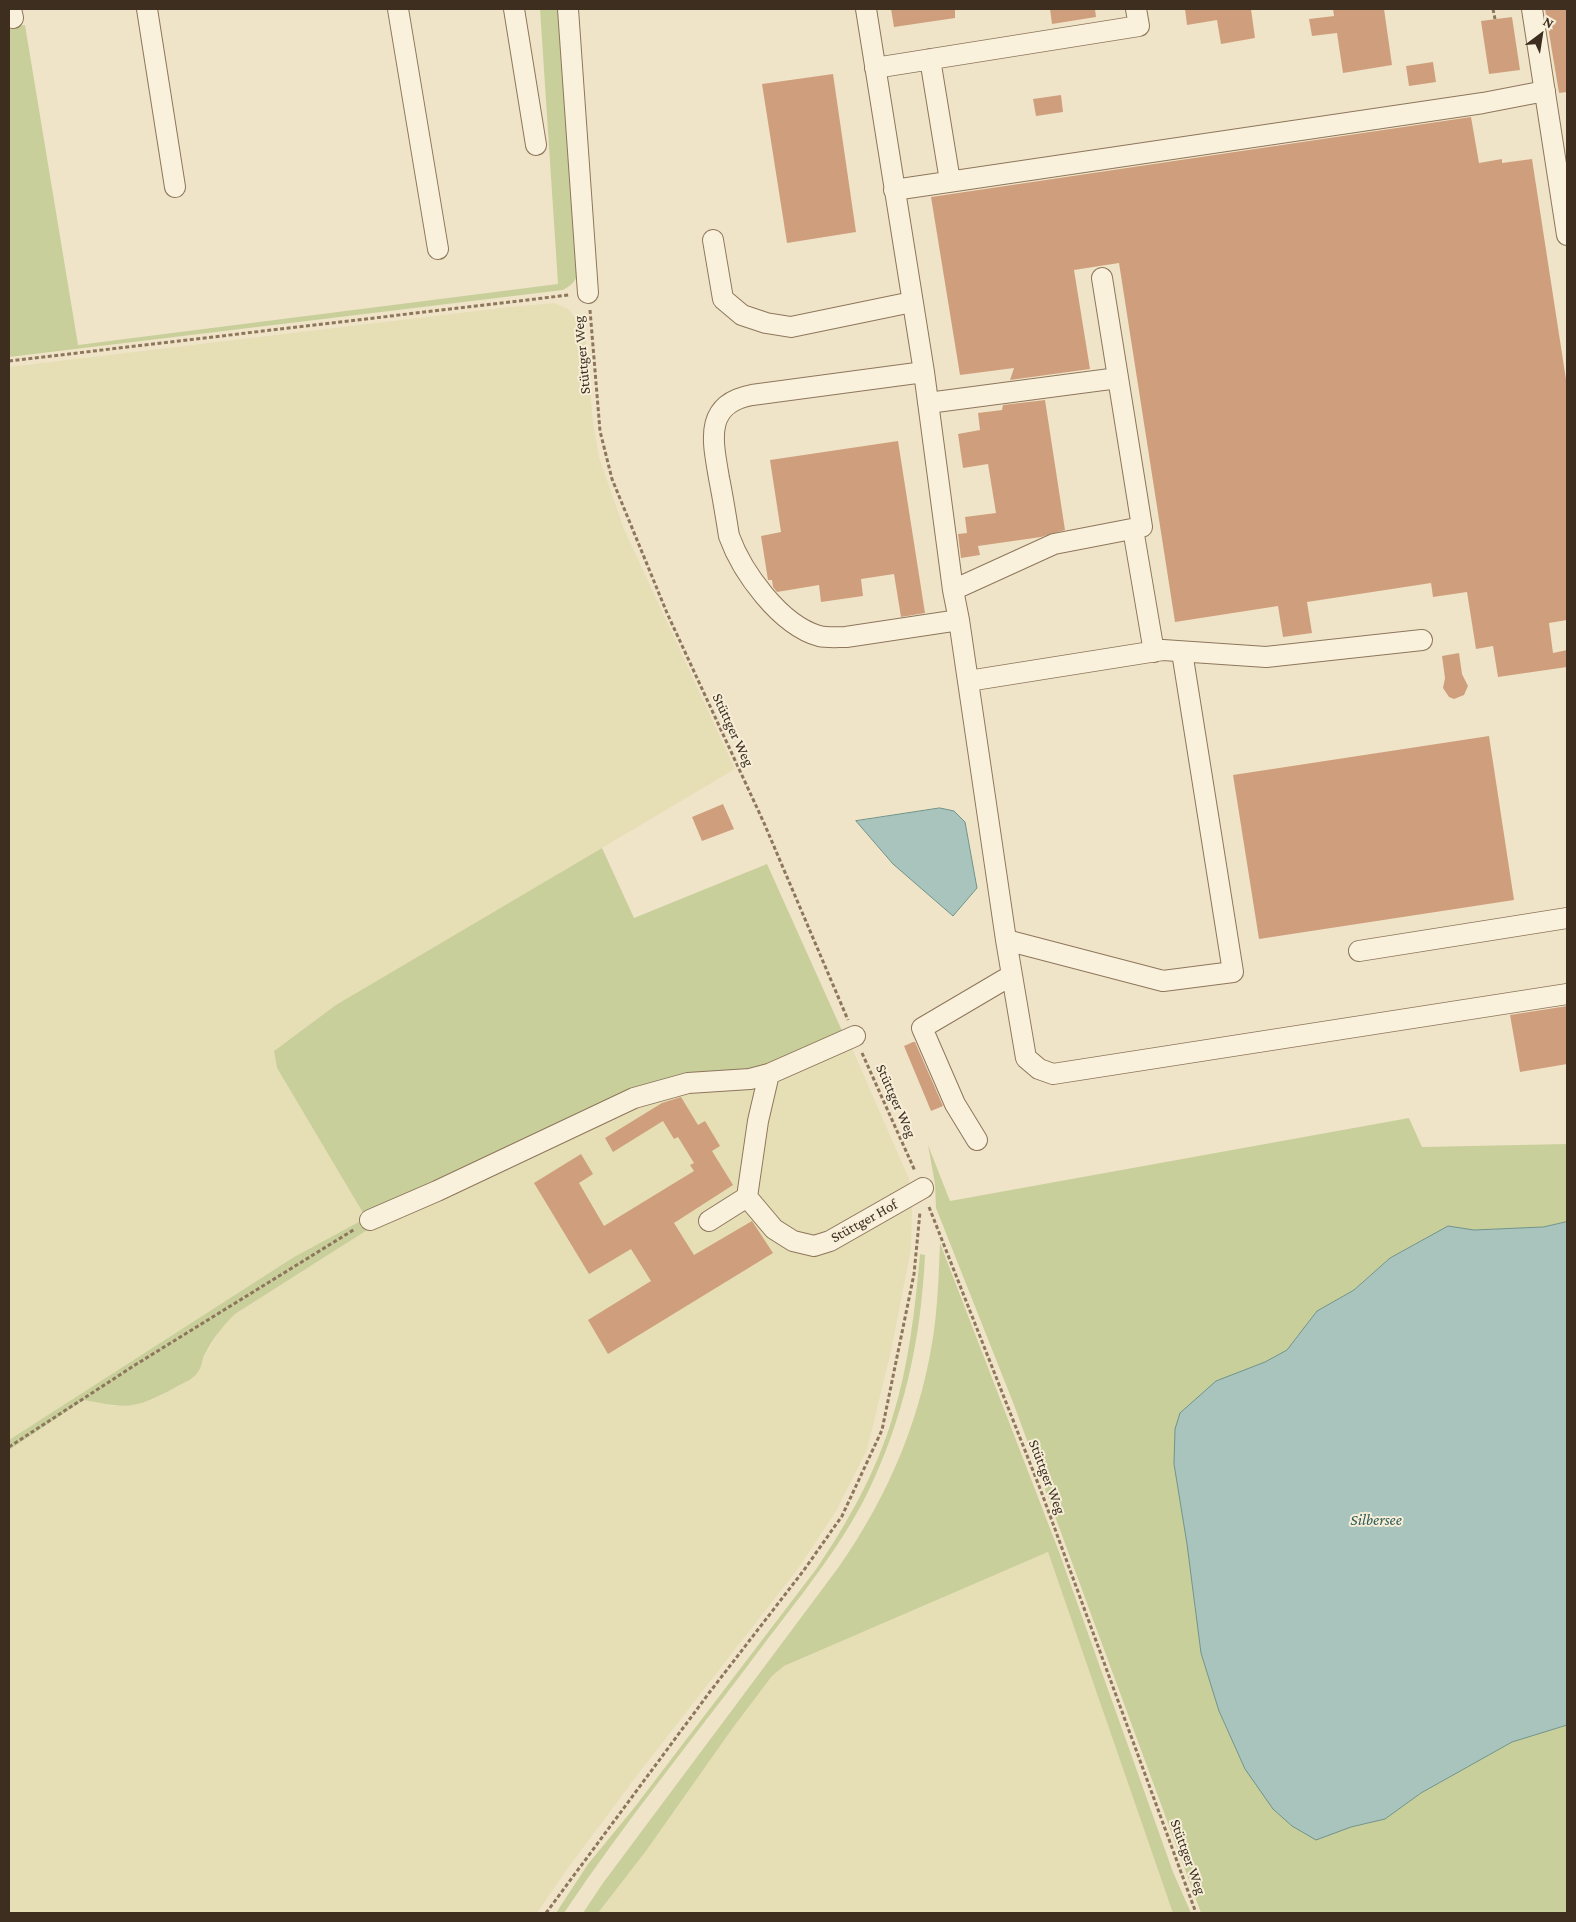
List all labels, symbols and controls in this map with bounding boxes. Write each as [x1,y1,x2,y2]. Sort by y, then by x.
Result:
north arrow [1516,10,1566,60]
text: N [1541,13,1557,31]
street label: Stüttger Weg [570,315,594,395]
street label: Stüttger Weg [708,691,758,769]
street label: Stüttger Weg [872,1061,920,1141]
street label: Stüttger Hof [828,1195,900,1247]
street label: Stüttger Weg [1025,1437,1069,1517]
water label: Silbersee [1350,1510,1402,1530]
street label: Stüttger Weg [1166,1817,1210,1897]

